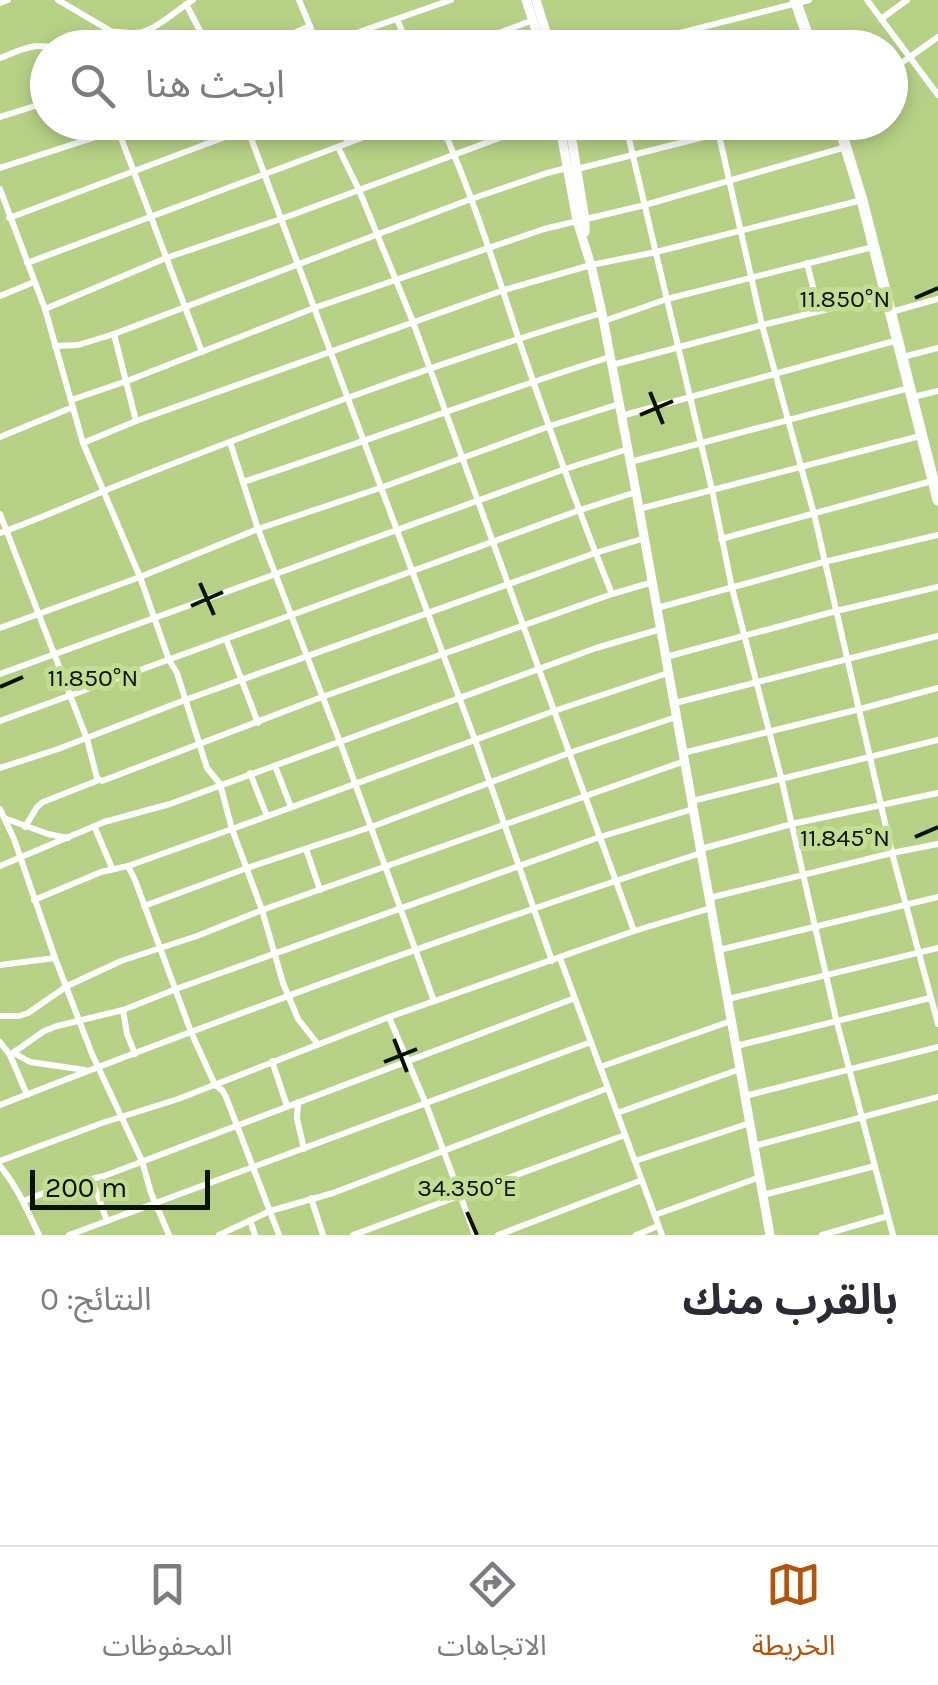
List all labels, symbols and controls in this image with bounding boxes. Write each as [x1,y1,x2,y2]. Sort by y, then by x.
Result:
search box [30,30,908,140]
icon: search [65,58,120,113]
text: ابحث هنا [145,62,285,107]
text: 11.850°N [800,284,890,313]
text: 11.850°N [48,663,138,692]
text: 11.845°N [800,823,890,852]
scale bar [30,1165,210,1210]
text: 200 m [45,1171,127,1204]
text: 34.350°E [417,1173,517,1202]
text: بالقرب منك [683,1275,898,1325]
text: النتائج: 0 [40,1281,152,1318]
tab: المحفوظات [102,1557,232,1676]
tab: الاتجاهات [437,1557,547,1676]
tab: الخريطة [752,1557,836,1676]

